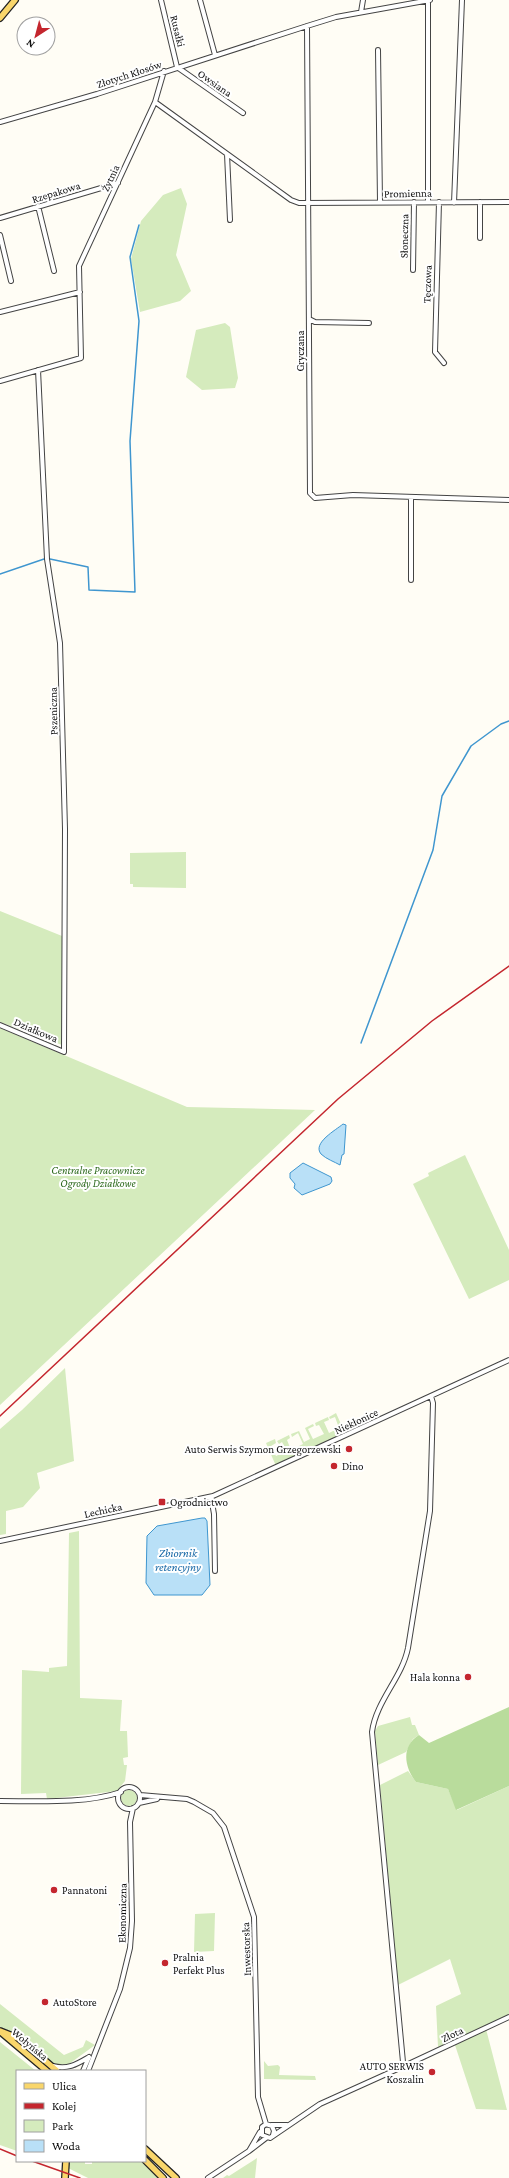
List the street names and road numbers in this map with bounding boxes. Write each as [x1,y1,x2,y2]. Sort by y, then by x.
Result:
street label: Rusałki [168,14,188,48]
street label: Złotych Kłosów [95,58,164,91]
street label: Owsiana [196,67,234,99]
street label: Żytnia [99,163,122,194]
street label: Rzepakowa [30,179,82,206]
street label: Promienna [384,187,432,199]
street label: Słoneczna [398,214,410,258]
street label: Tęczowa [420,265,435,303]
street label: Gryczana [294,330,307,372]
street label: Pszeniczna [47,687,59,735]
street label: Działkowa [12,1015,60,1045]
street label: Niekłonice [332,1406,380,1436]
street label: Lechicka [83,1500,123,1520]
street label: Ekonomiczna [115,1883,129,1943]
street label: Inwestorska [239,1922,253,1976]
street label: Złota [439,2024,465,2044]
street label: Wołyńska [9,2025,51,2063]

